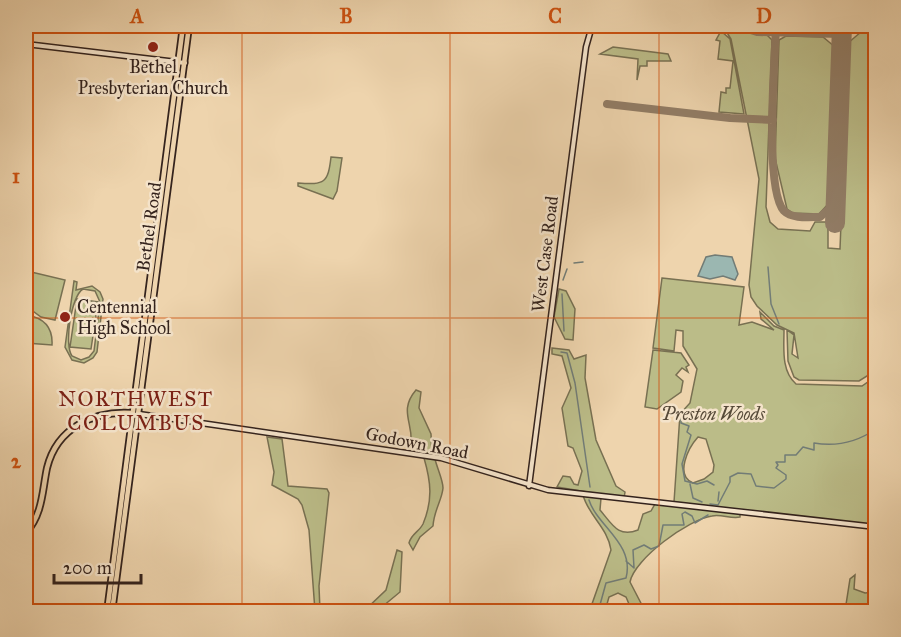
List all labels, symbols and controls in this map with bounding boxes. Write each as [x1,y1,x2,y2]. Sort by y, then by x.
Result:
text: A [128,4,144,28]
text: B [339,4,353,28]
text: C [548,4,562,28]
text: D [756,4,772,28]
marker: Bethel Presbyterian Church [146,40,160,54]
place label: Bethel Presbyterian Church [78,56,228,99]
text: 1 [12,164,20,188]
street label: Bethel Road [132,181,166,273]
street label: West Case Road [527,195,563,313]
place label: Centennial High School [77,296,171,340]
marker: Centennial High School [58,310,72,324]
district label: NORTHWEST COLUMBUS [58,386,214,436]
park label: Preston Woods [661,403,766,425]
street label: Godown Road [364,422,470,464]
text: 2 [11,449,22,473]
scale bar [54,547,141,585]
text: 200 m [63,557,112,579]

